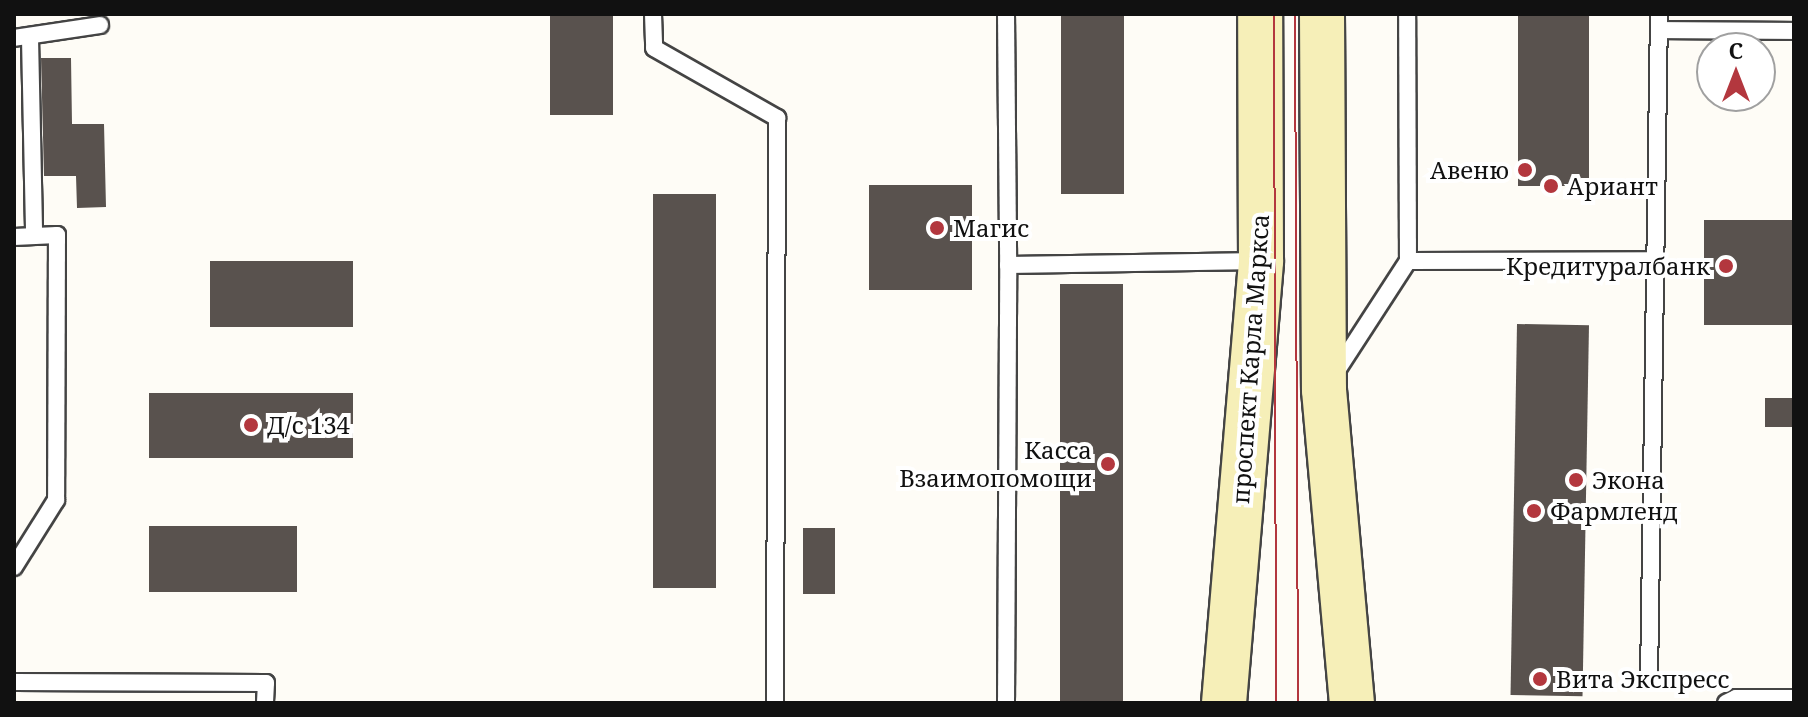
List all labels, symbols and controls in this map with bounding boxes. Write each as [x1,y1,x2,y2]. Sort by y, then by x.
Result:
north arrow [1696,32,1776,112]
text: С [1729,35,1743,65]
place label: Авеню [1430,156,1509,184]
marker: Авеню [1516,161,1534,179]
place label: Ариант [1567,172,1658,200]
marker: Ариант [1542,177,1560,195]
street label: проспект Карла Маркса [1225,213,1275,505]
place label: Магис [953,214,1029,242]
marker: Магис [928,219,946,237]
place label: Кредитуралбанк [1506,252,1710,280]
marker: Кредитуралбанк [1717,257,1735,275]
place label: Д/с 134 [267,411,350,439]
marker: Д/с 134 [242,416,260,434]
place label: Касса Взаимопомощи [899,436,1092,492]
marker: Касса Взаимопомощи [1099,455,1117,473]
place label: Экона [1592,466,1665,494]
marker: Экона [1567,471,1585,489]
place label: Фармленд [1550,497,1678,525]
marker: Фармленд [1525,502,1543,520]
place label: Вита Экспресс [1556,665,1729,693]
marker: Вита Экспресс [1531,670,1549,688]

